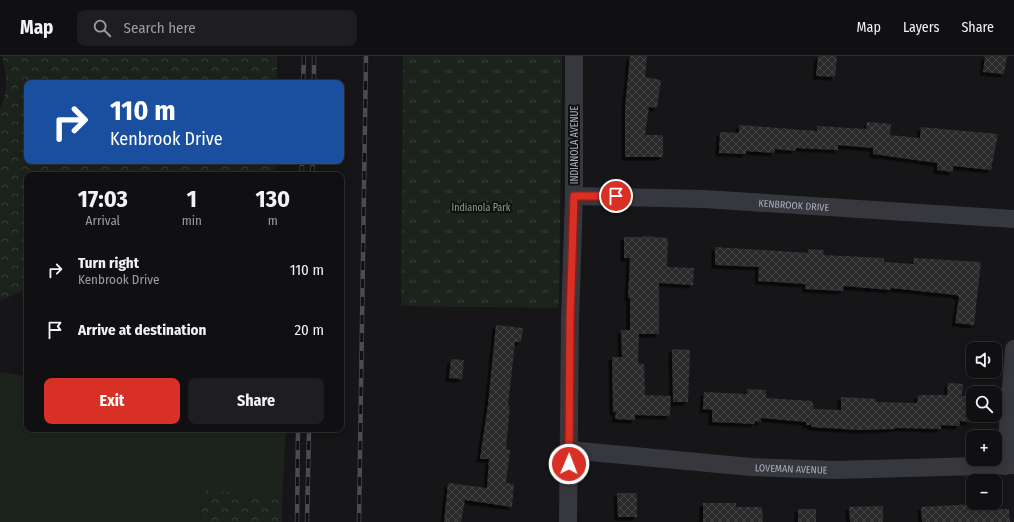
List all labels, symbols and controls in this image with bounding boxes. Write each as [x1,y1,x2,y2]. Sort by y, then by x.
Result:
search box [77,10,357,46]
text: Map [20,16,53,39]
icon: search [91,17,113,39]
text: Search here [123,19,196,37]
text: Map [857,19,881,36]
text: Layers [903,19,939,36]
text: Share [961,19,994,36]
text: 110 m [110,94,176,127]
icon: right [44,96,96,148]
street label: INDIANOLA AVENUE [569,106,581,184]
text: Kenbrook Drive [110,128,223,150]
pin [599,179,633,213]
text: 17:03 [78,185,128,213]
text: 1 [187,185,197,213]
text: 130 [256,185,290,213]
icon: arrive [605,185,627,207]
street label: KENBROOK DRIVE [758,198,830,214]
park label: Indianola Park [452,202,511,214]
text: Arrival [86,213,120,228]
text: min [182,213,202,228]
text: m [268,213,278,228]
text: Turn right [78,254,139,272]
icon: right [44,259,66,281]
text: 110 m [290,261,324,279]
text: Kenbrook Drive [78,272,159,287]
icon: arrive [44,319,66,341]
text: Arrive at destination [78,321,206,339]
text: 20 m [295,321,324,339]
map controls [966,342,1002,510]
button: sound [966,342,1002,378]
button: Exit [44,378,180,424]
button: Share [188,378,324,424]
button: search [966,386,1002,422]
button: + [966,430,1002,466]
position arrow [548,443,590,485]
street label: LOVEMAN AVENUE [755,462,828,477]
button: − [966,474,1002,510]

